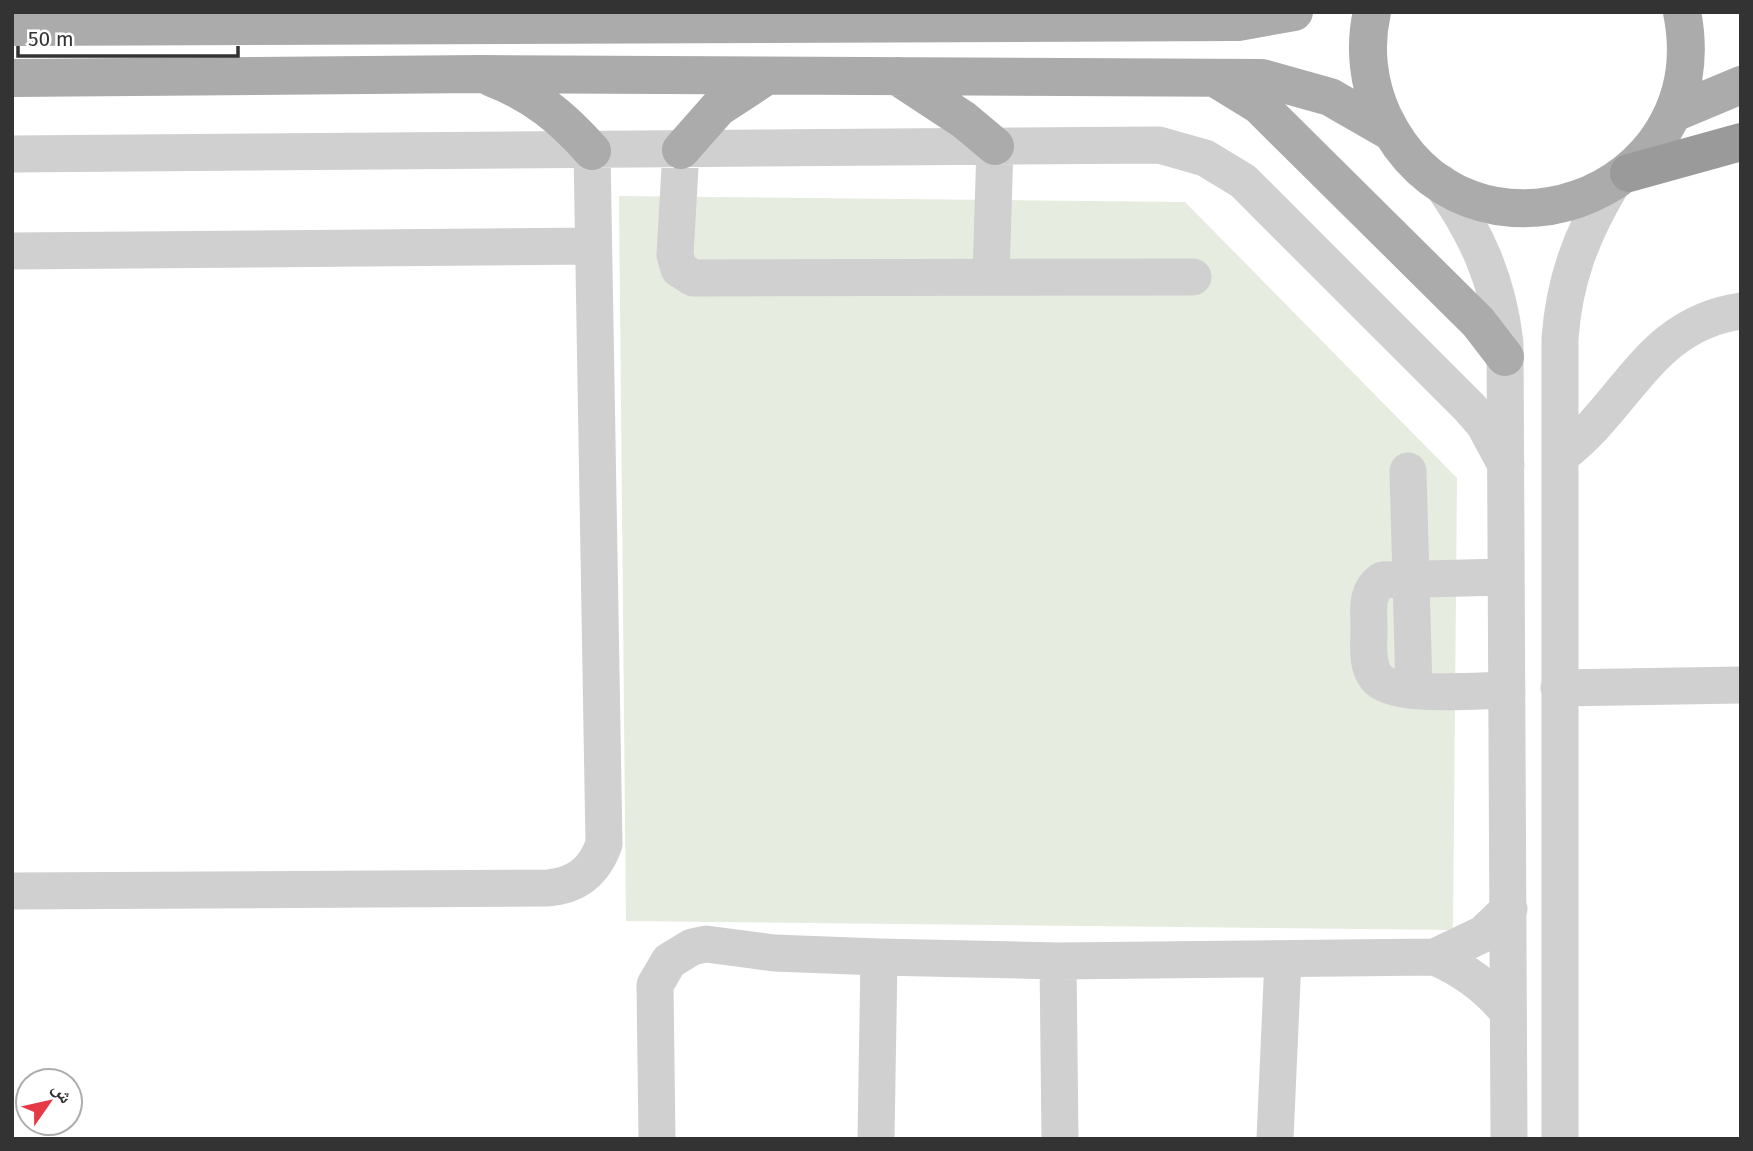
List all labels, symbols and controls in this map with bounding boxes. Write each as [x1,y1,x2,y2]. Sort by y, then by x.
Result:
scale bar [18,14,238,58]
text: 50 m [28,26,74,52]
north arrow [14,1067,84,1137]
text: ش [48,1078,78,1108]

